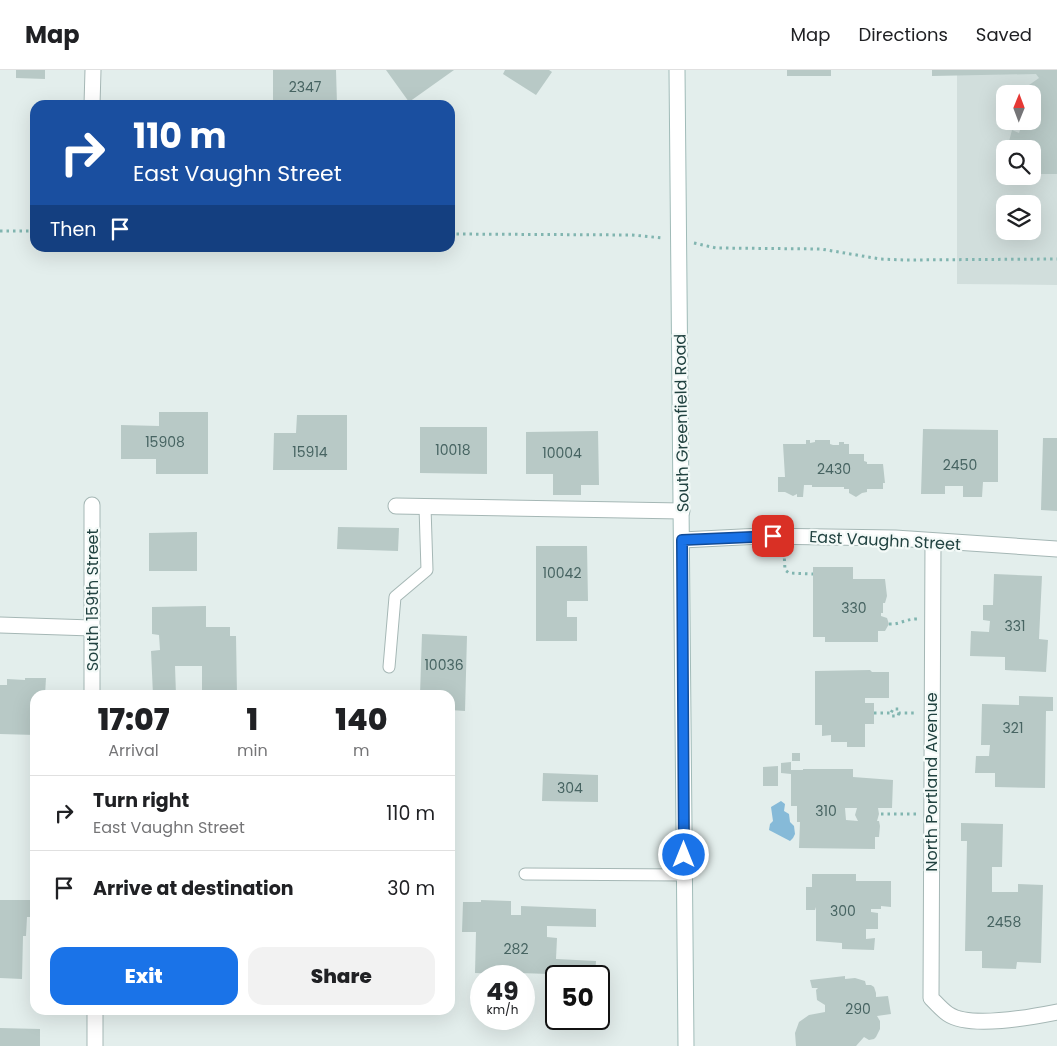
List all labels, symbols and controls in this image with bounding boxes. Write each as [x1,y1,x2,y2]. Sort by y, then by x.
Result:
text: Map [25,18,80,51]
text: Map [791,22,830,47]
text: Directions [858,22,948,47]
text: Saved [976,22,1032,47]
house number: 2347 [289,77,322,97]
north arrow [996,85,1041,130]
map controls [996,85,1041,240]
text: 110 m [133,111,227,160]
icon: right [50,120,115,185]
button: search [996,140,1041,185]
text: East Vaughn Street [133,158,342,189]
button: layers [996,195,1041,240]
icon: arrive [106,215,134,243]
text: Then [50,216,96,243]
street label: South Greenfield Road [668,334,695,512]
house number: 15908 [145,432,185,452]
house number: 10018 [435,440,471,460]
house number: 15914 [292,442,328,462]
house number: 10004 [542,443,582,463]
house number: 2450 [943,455,977,475]
house number: 2430 [817,459,851,479]
pin [752,515,794,557]
icon: arrive [759,522,787,550]
street label: East Vaughn Street [809,525,962,556]
street label: South 159th Street [81,529,104,671]
house number: 10042 [543,563,581,583]
house number: 330 [841,598,867,618]
house number: 331 [1005,616,1025,636]
house number: 10036 [424,655,464,675]
street label: North Portland Avenue [920,692,943,872]
text: 17:07 [98,698,169,741]
text: 1 [247,698,258,741]
text: 140 [335,698,387,741]
house number: 321 [1003,718,1023,738]
text: Arrival [108,739,159,762]
text: min [237,739,268,762]
text: m [353,739,370,762]
house number: 304 [557,778,583,798]
text: Turn right [93,787,189,814]
icon: right [50,799,78,827]
text: 110 m [386,800,435,827]
house number: 310 [815,801,837,821]
text: East Vaughn Street [93,816,245,839]
position arrow [657,828,709,880]
icon: arrive [50,874,78,902]
text: Arrive at destination [93,875,294,902]
text: 30 m [387,875,435,902]
house number: 300 [830,901,856,921]
house number: 2458 [987,912,1021,932]
house number: 282 [504,939,528,959]
button: Exit [50,947,238,1005]
button: Share [248,947,435,1005]
speed limit sign: 50 [545,965,610,1030]
text: 49 [486,974,519,1009]
house number: 290 [845,999,871,1019]
text: km/h [487,1001,518,1018]

